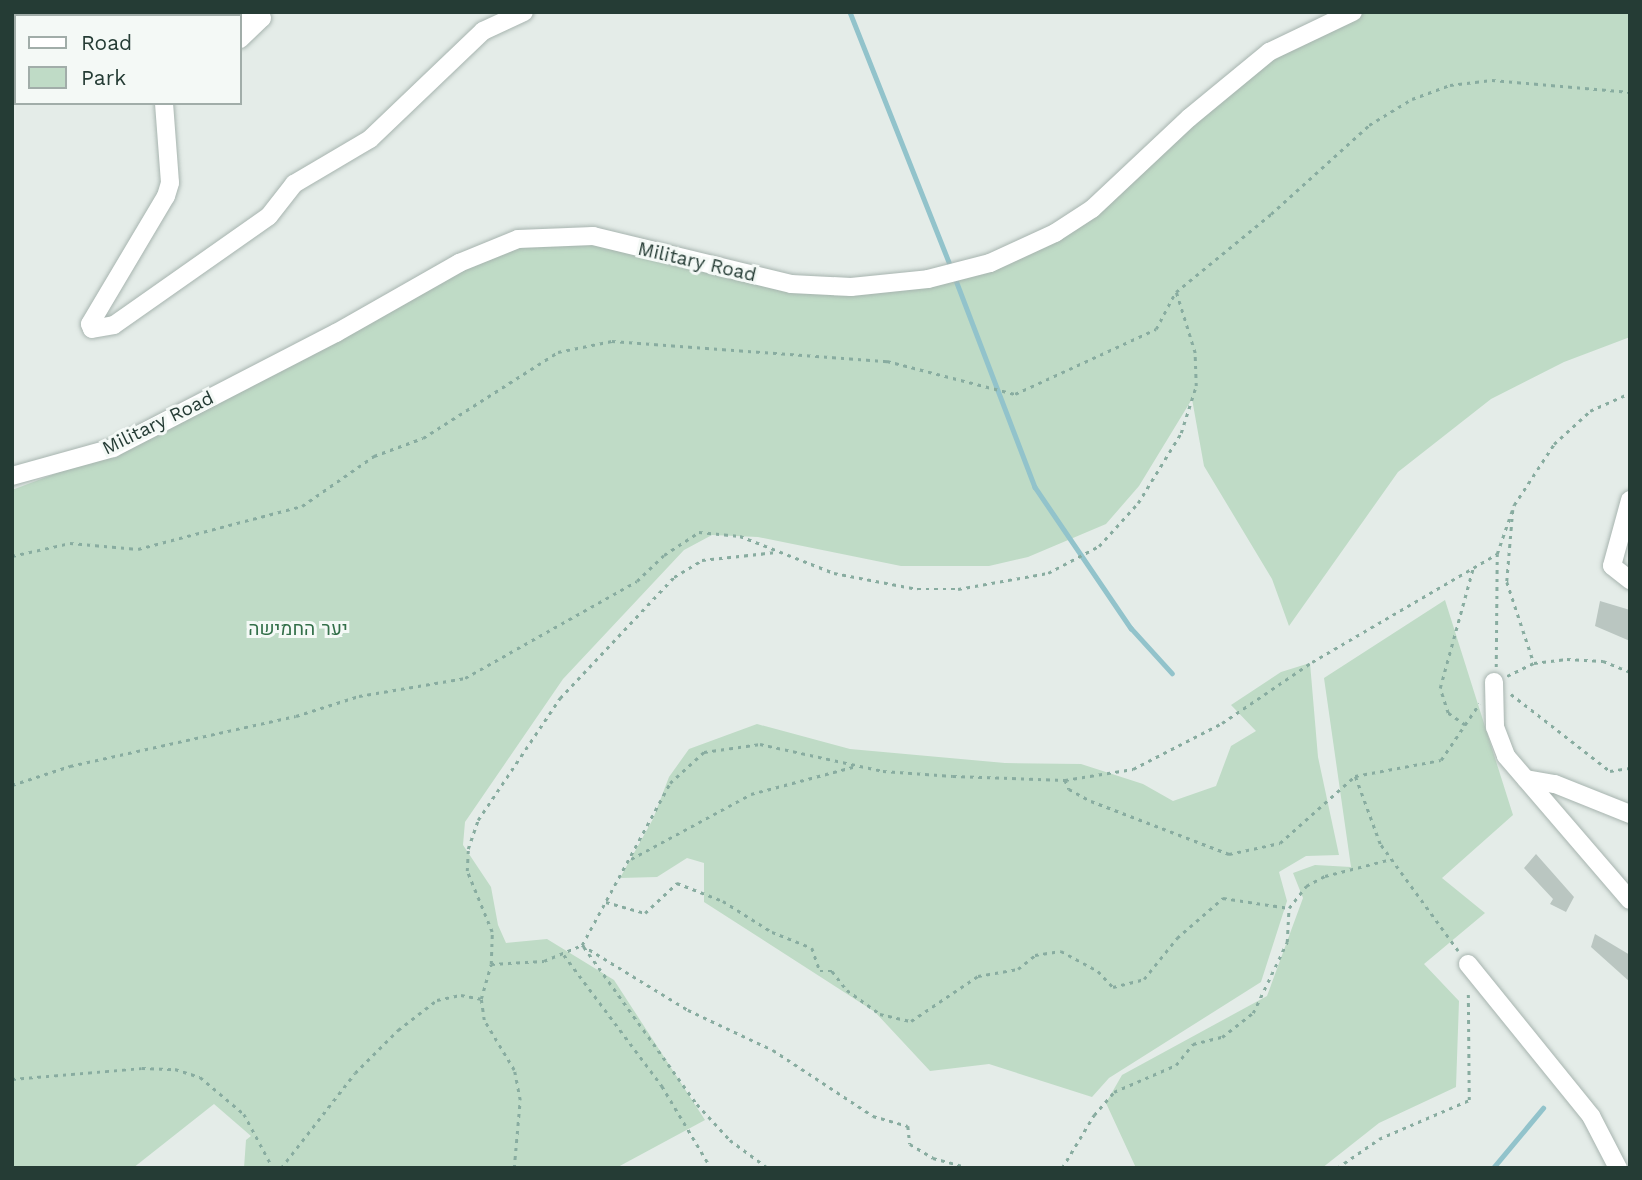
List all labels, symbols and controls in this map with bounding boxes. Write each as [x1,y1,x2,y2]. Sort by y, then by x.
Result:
legend [14,14,242,105]
text: Road [81,30,132,55]
text: Park [81,65,126,90]
street label: Military Road [635,237,759,287]
street label: Military Road [99,386,217,460]
park label: יער החמישה [248,618,348,640]

